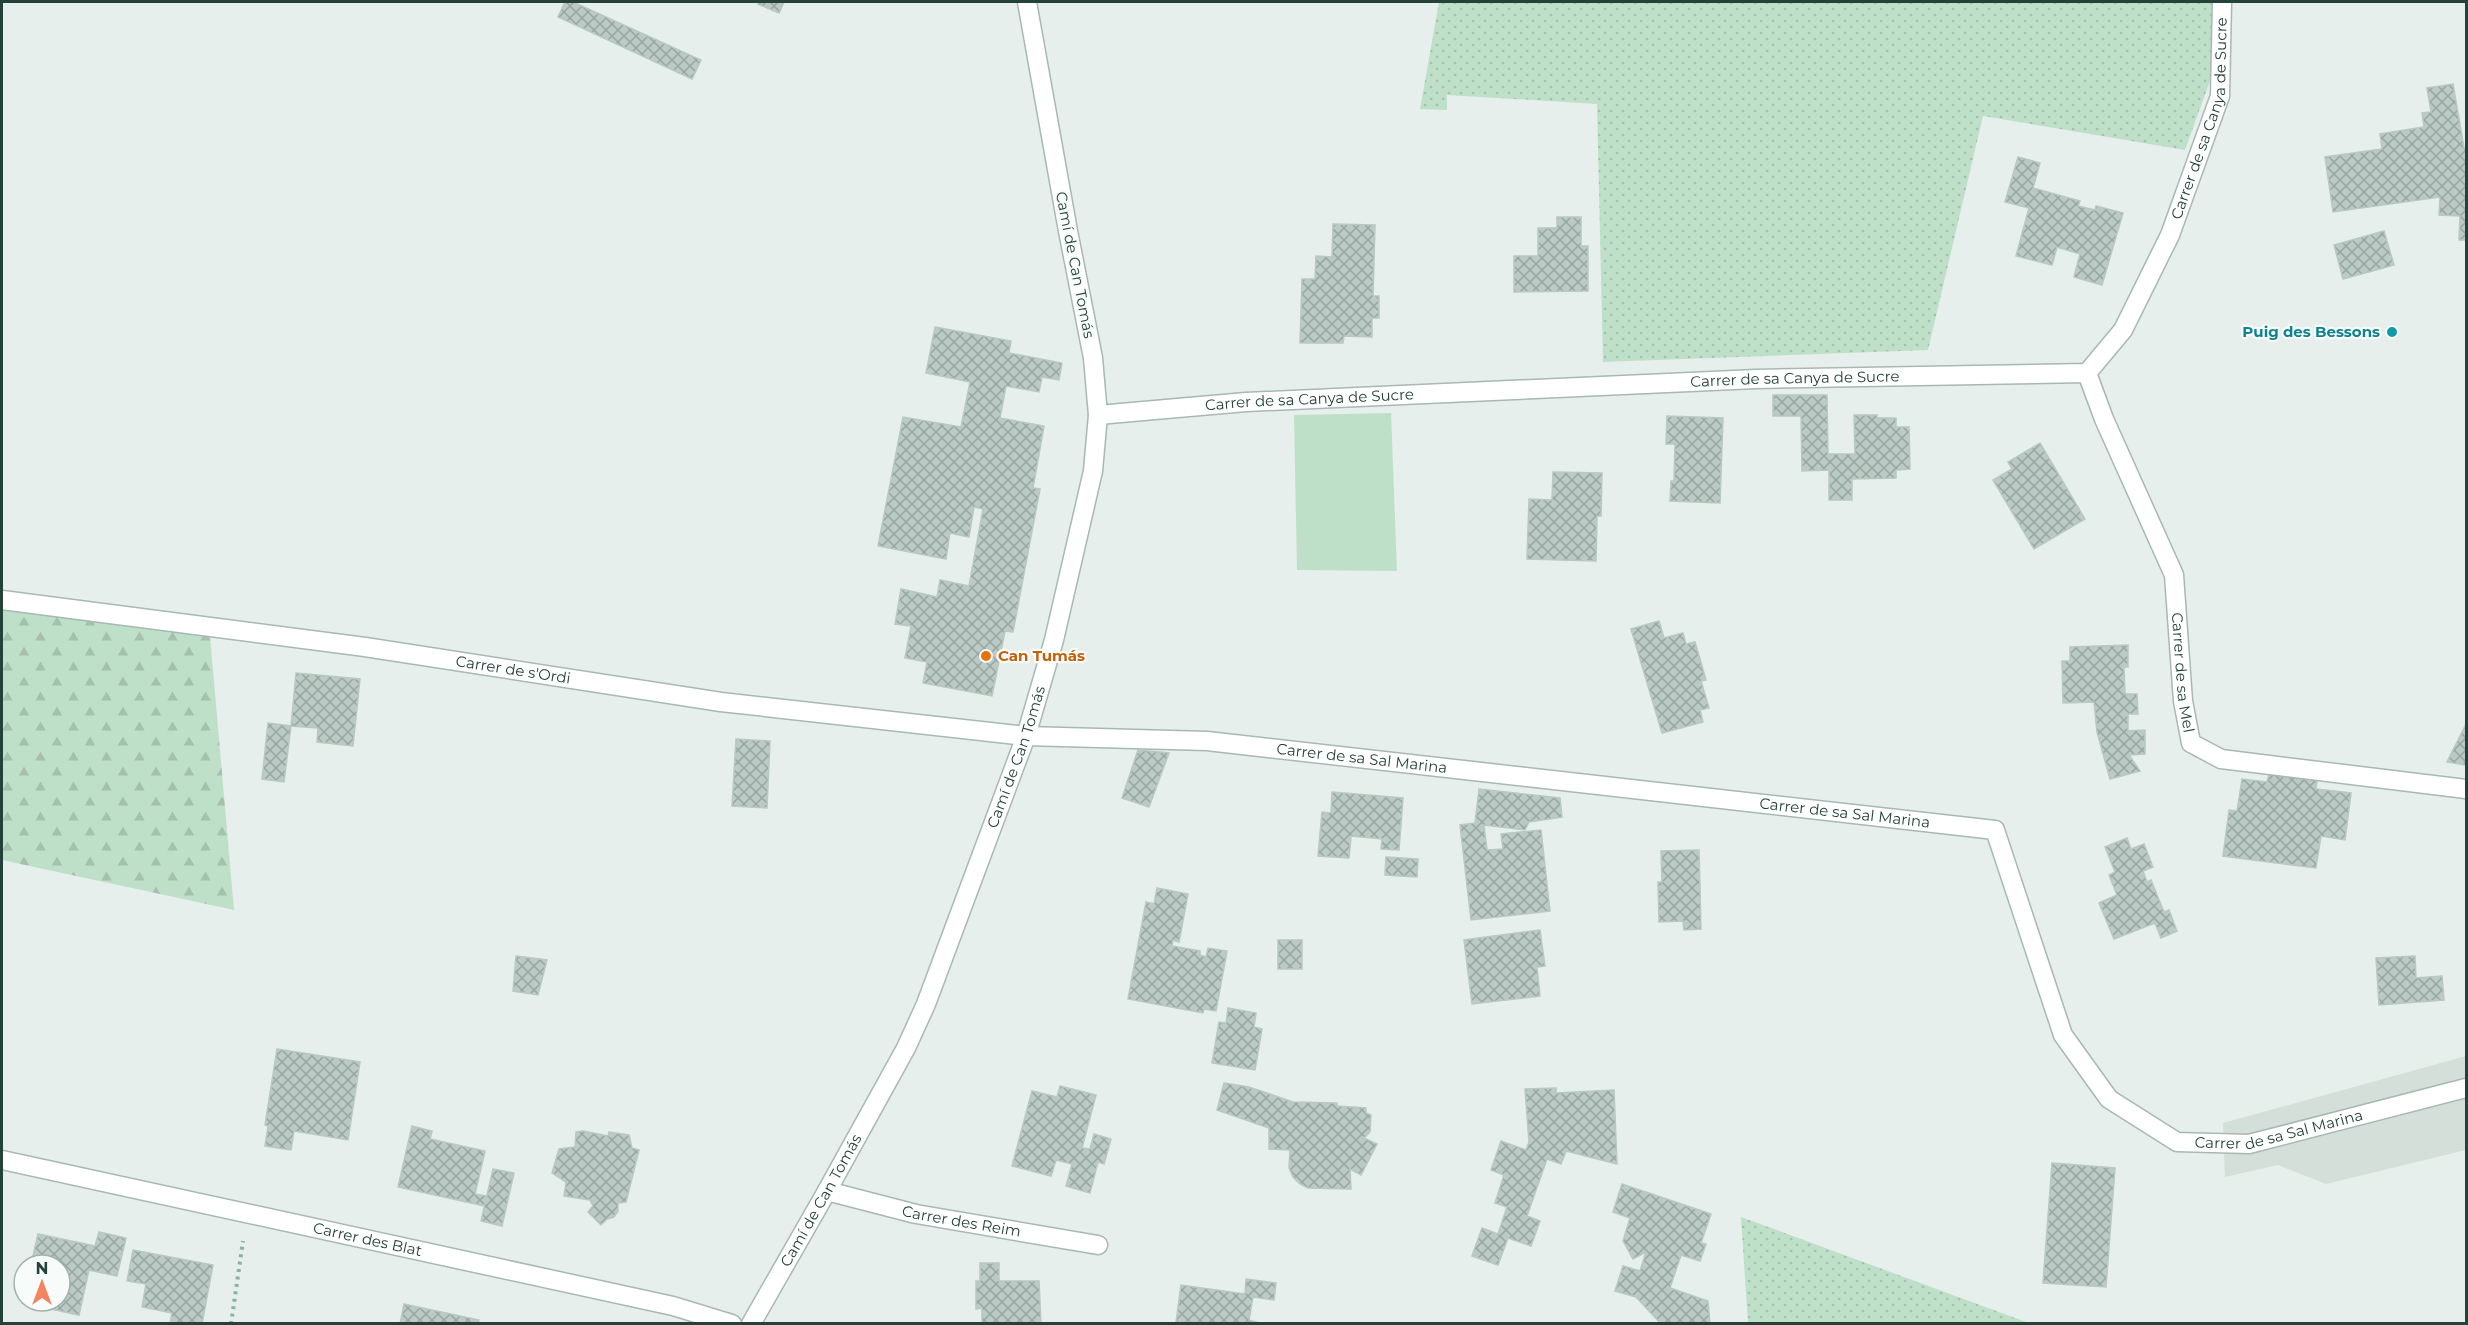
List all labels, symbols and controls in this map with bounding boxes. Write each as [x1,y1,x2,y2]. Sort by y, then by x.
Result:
street label: Carrer de sa Canya de Sucre [2166,17,2231,222]
street label: Camí de Can Tomás [1052,190,1099,340]
place label: Puig des Bessons [2242,322,2380,341]
marker: Puig des Bessons [2385,325,2399,339]
street label: Carrer de sa Canya de Sucre [1690,366,1900,391]
street label: Carrer de sa Canya de Sucre [1204,384,1414,415]
street label: Carrer de sa Mel [2168,612,2199,734]
place label: Can Tumás [998,646,1085,665]
marker: Can Tumás [979,649,993,663]
street label: Carrer de s'Ordi [454,651,572,688]
street label: Camí de Can Tomás [983,684,1049,831]
street label: Carrer de sa Sal Marina [1276,739,1448,777]
street label: Carrer de sa Sal Marina [1758,793,1931,832]
street label: Carrer de sa Sal Marina [2194,1105,2365,1154]
street label: Camí de Can Tomás [776,1131,866,1270]
street label: Carrer des Reim [900,1201,1023,1241]
street label: Carrer des Blat [311,1218,424,1260]
north arrow [12,1253,72,1313]
text: N [36,1259,48,1278]

